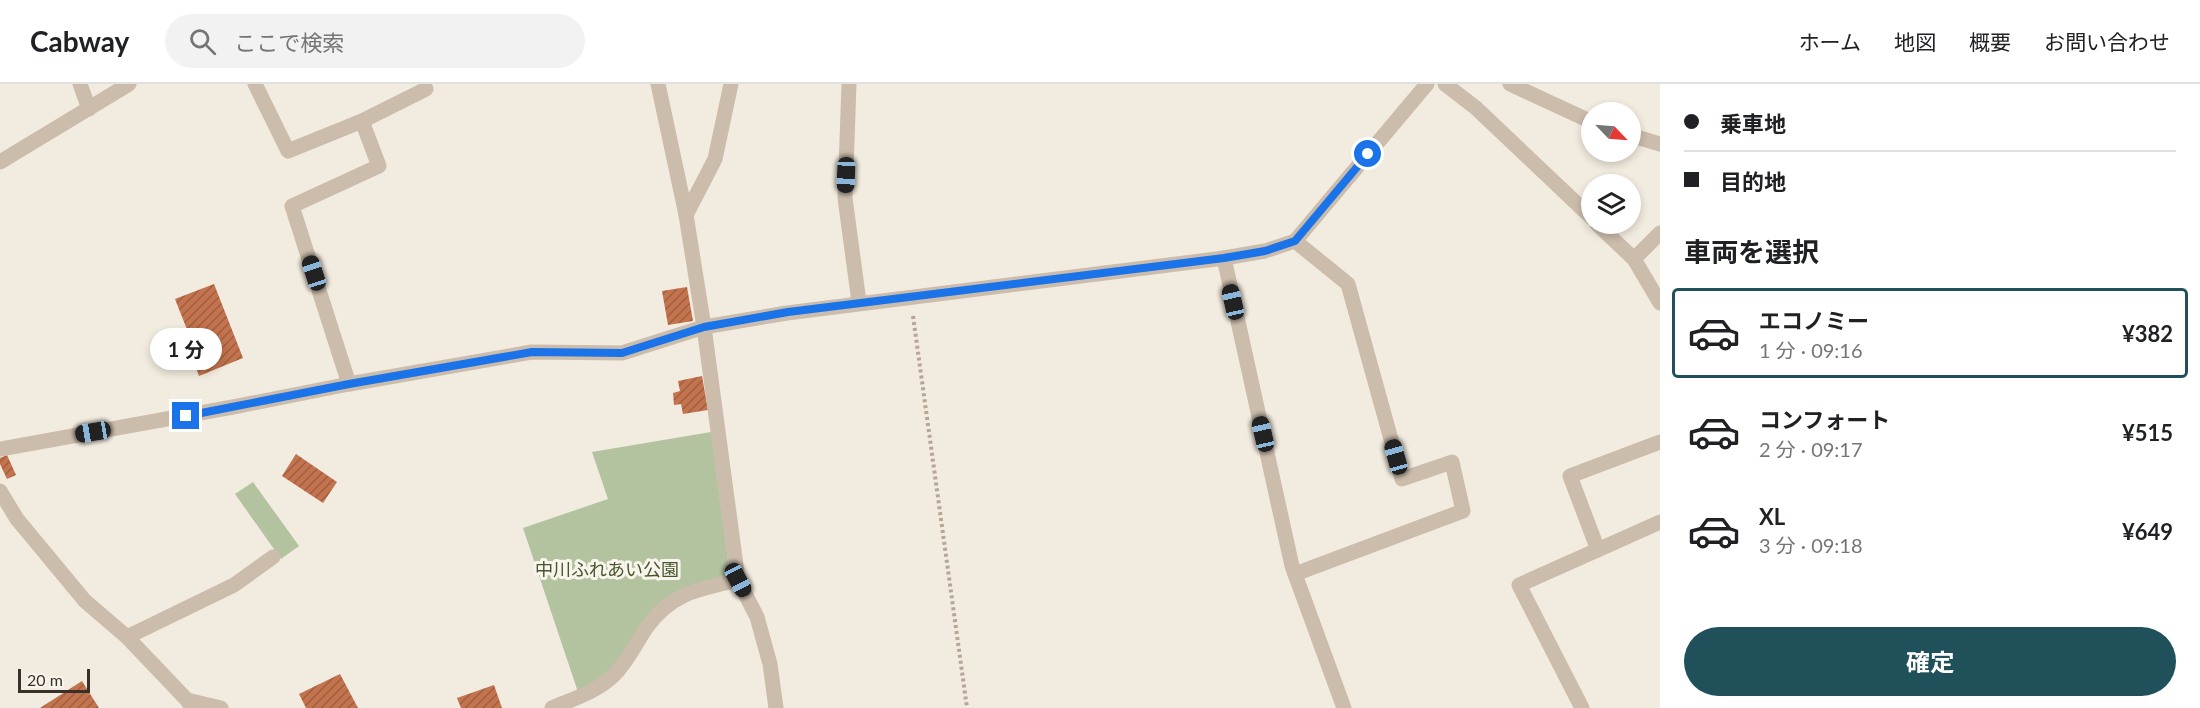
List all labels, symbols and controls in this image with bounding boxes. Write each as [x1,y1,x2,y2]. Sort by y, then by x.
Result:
search box [165,14,585,68]
text: Cabway [30,24,129,58]
icon: search [186,25,219,58]
text: ここで検索 [234,29,344,56]
text: ホーム [1799,29,1861,54]
text: 地図 [1894,29,1936,54]
text: 概要 [1969,29,2011,54]
text: お問い合わせ [2044,29,2170,54]
north arrow [1581,102,1641,162]
map controls [1581,102,1641,234]
text: 乗車地 [1720,110,1786,137]
route start [1354,140,1381,167]
car [836,157,856,193]
text: 目的地 [1720,168,1786,195]
button: layers [1581,174,1641,234]
text: 車両を選択 [1684,235,1819,268]
car [300,253,328,293]
car [1220,282,1246,322]
icon: car [1687,306,1741,360]
text: エコノミー [1759,307,1869,334]
text: ¥382 [2122,320,2173,347]
callout: 1 分 [150,329,222,371]
text: 1 分 [168,337,204,361]
text: 1 分 · 09:16 [1759,338,1863,362]
route end [172,402,199,429]
icon: car [1687,405,1741,459]
text: コンフォート [1759,406,1890,433]
car [1250,414,1276,454]
text: ¥515 [2122,419,2173,446]
car [74,420,112,444]
car [1382,437,1410,477]
text: 2 分 · 09:17 [1759,437,1863,461]
text: XL [1759,503,1785,530]
icon: car [1687,504,1741,558]
text: ¥649 [2122,518,2173,545]
text: 3 分 · 09:18 [1759,533,1863,557]
park label: 中川ふれあい公園 [535,558,679,580]
car [722,560,754,600]
button: 確定 [1684,627,2176,696]
scale bar [18,666,90,694]
text: 20 m [27,670,63,689]

